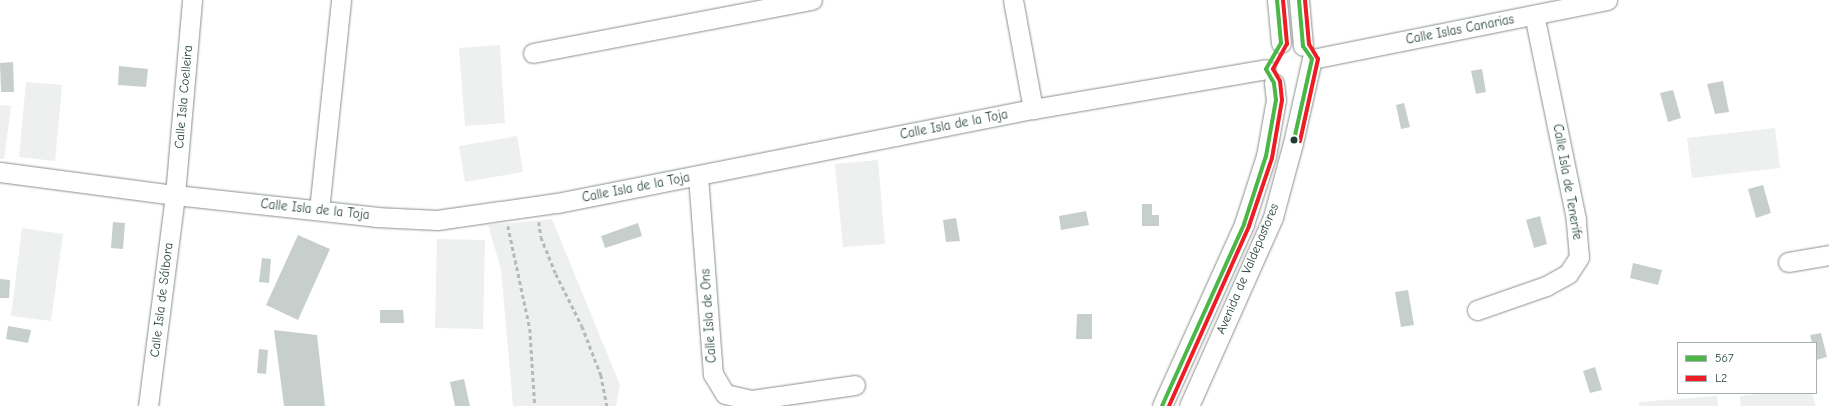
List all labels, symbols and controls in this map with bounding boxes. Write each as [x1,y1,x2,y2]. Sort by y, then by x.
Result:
street label: Calle Islas Canarias [1405,12,1515,48]
street label: Calle Isla Coelleira [172,45,196,149]
street label: Calle Isla de la Toja [899,107,1009,143]
street label: Calle Isla de Tenerife [1549,123,1585,241]
unlabelled marker [1289,135,1299,145]
street label: Calle Isla de la Toja [581,170,691,206]
street label: Calle Isla de la Toja [260,197,370,223]
street label: Avenida de Valdepastores [1213,201,1283,337]
street label: Calle Isla de Sálbora [147,242,177,358]
street label: Calle Isla de Ons [698,268,720,364]
legend [1677,342,1817,394]
text: 567 [1715,351,1734,365]
text: L2 [1715,371,1727,385]

